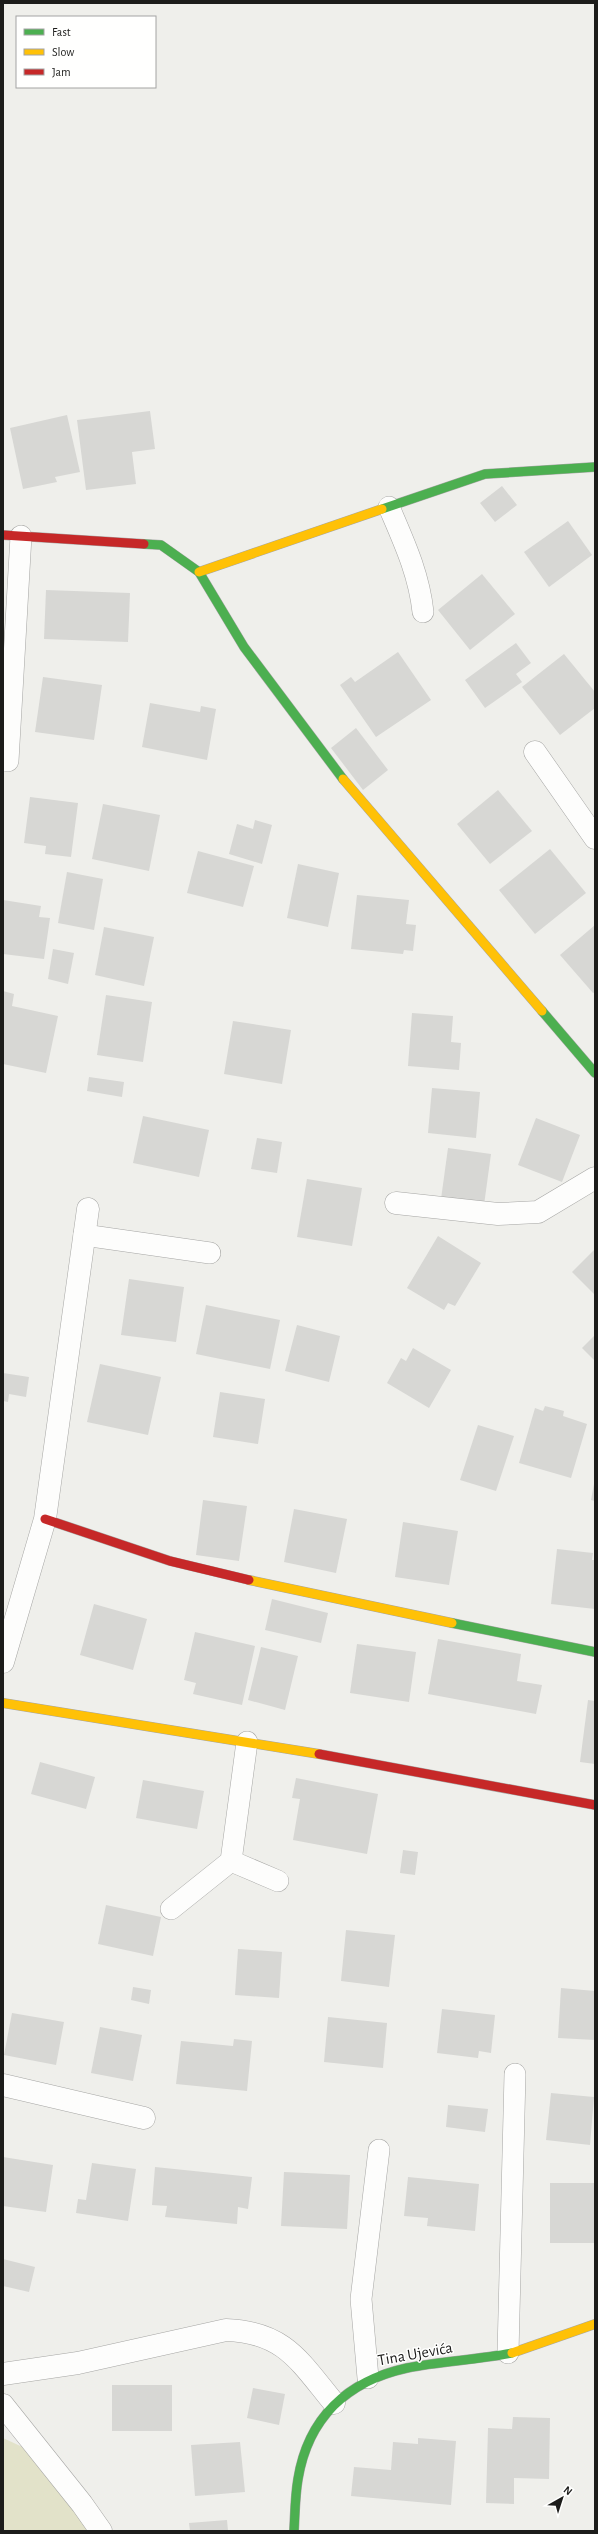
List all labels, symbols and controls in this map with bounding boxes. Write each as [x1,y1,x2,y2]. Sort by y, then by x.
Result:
legend [16,16,156,88]
text: Fast [52,26,71,38]
text: Slow [52,46,74,58]
text: Jam [52,66,71,78]
street label: Tina Ujevića [377,2340,454,2369]
north arrow [542,2478,582,2518]
text: N [562,2484,574,2497]

